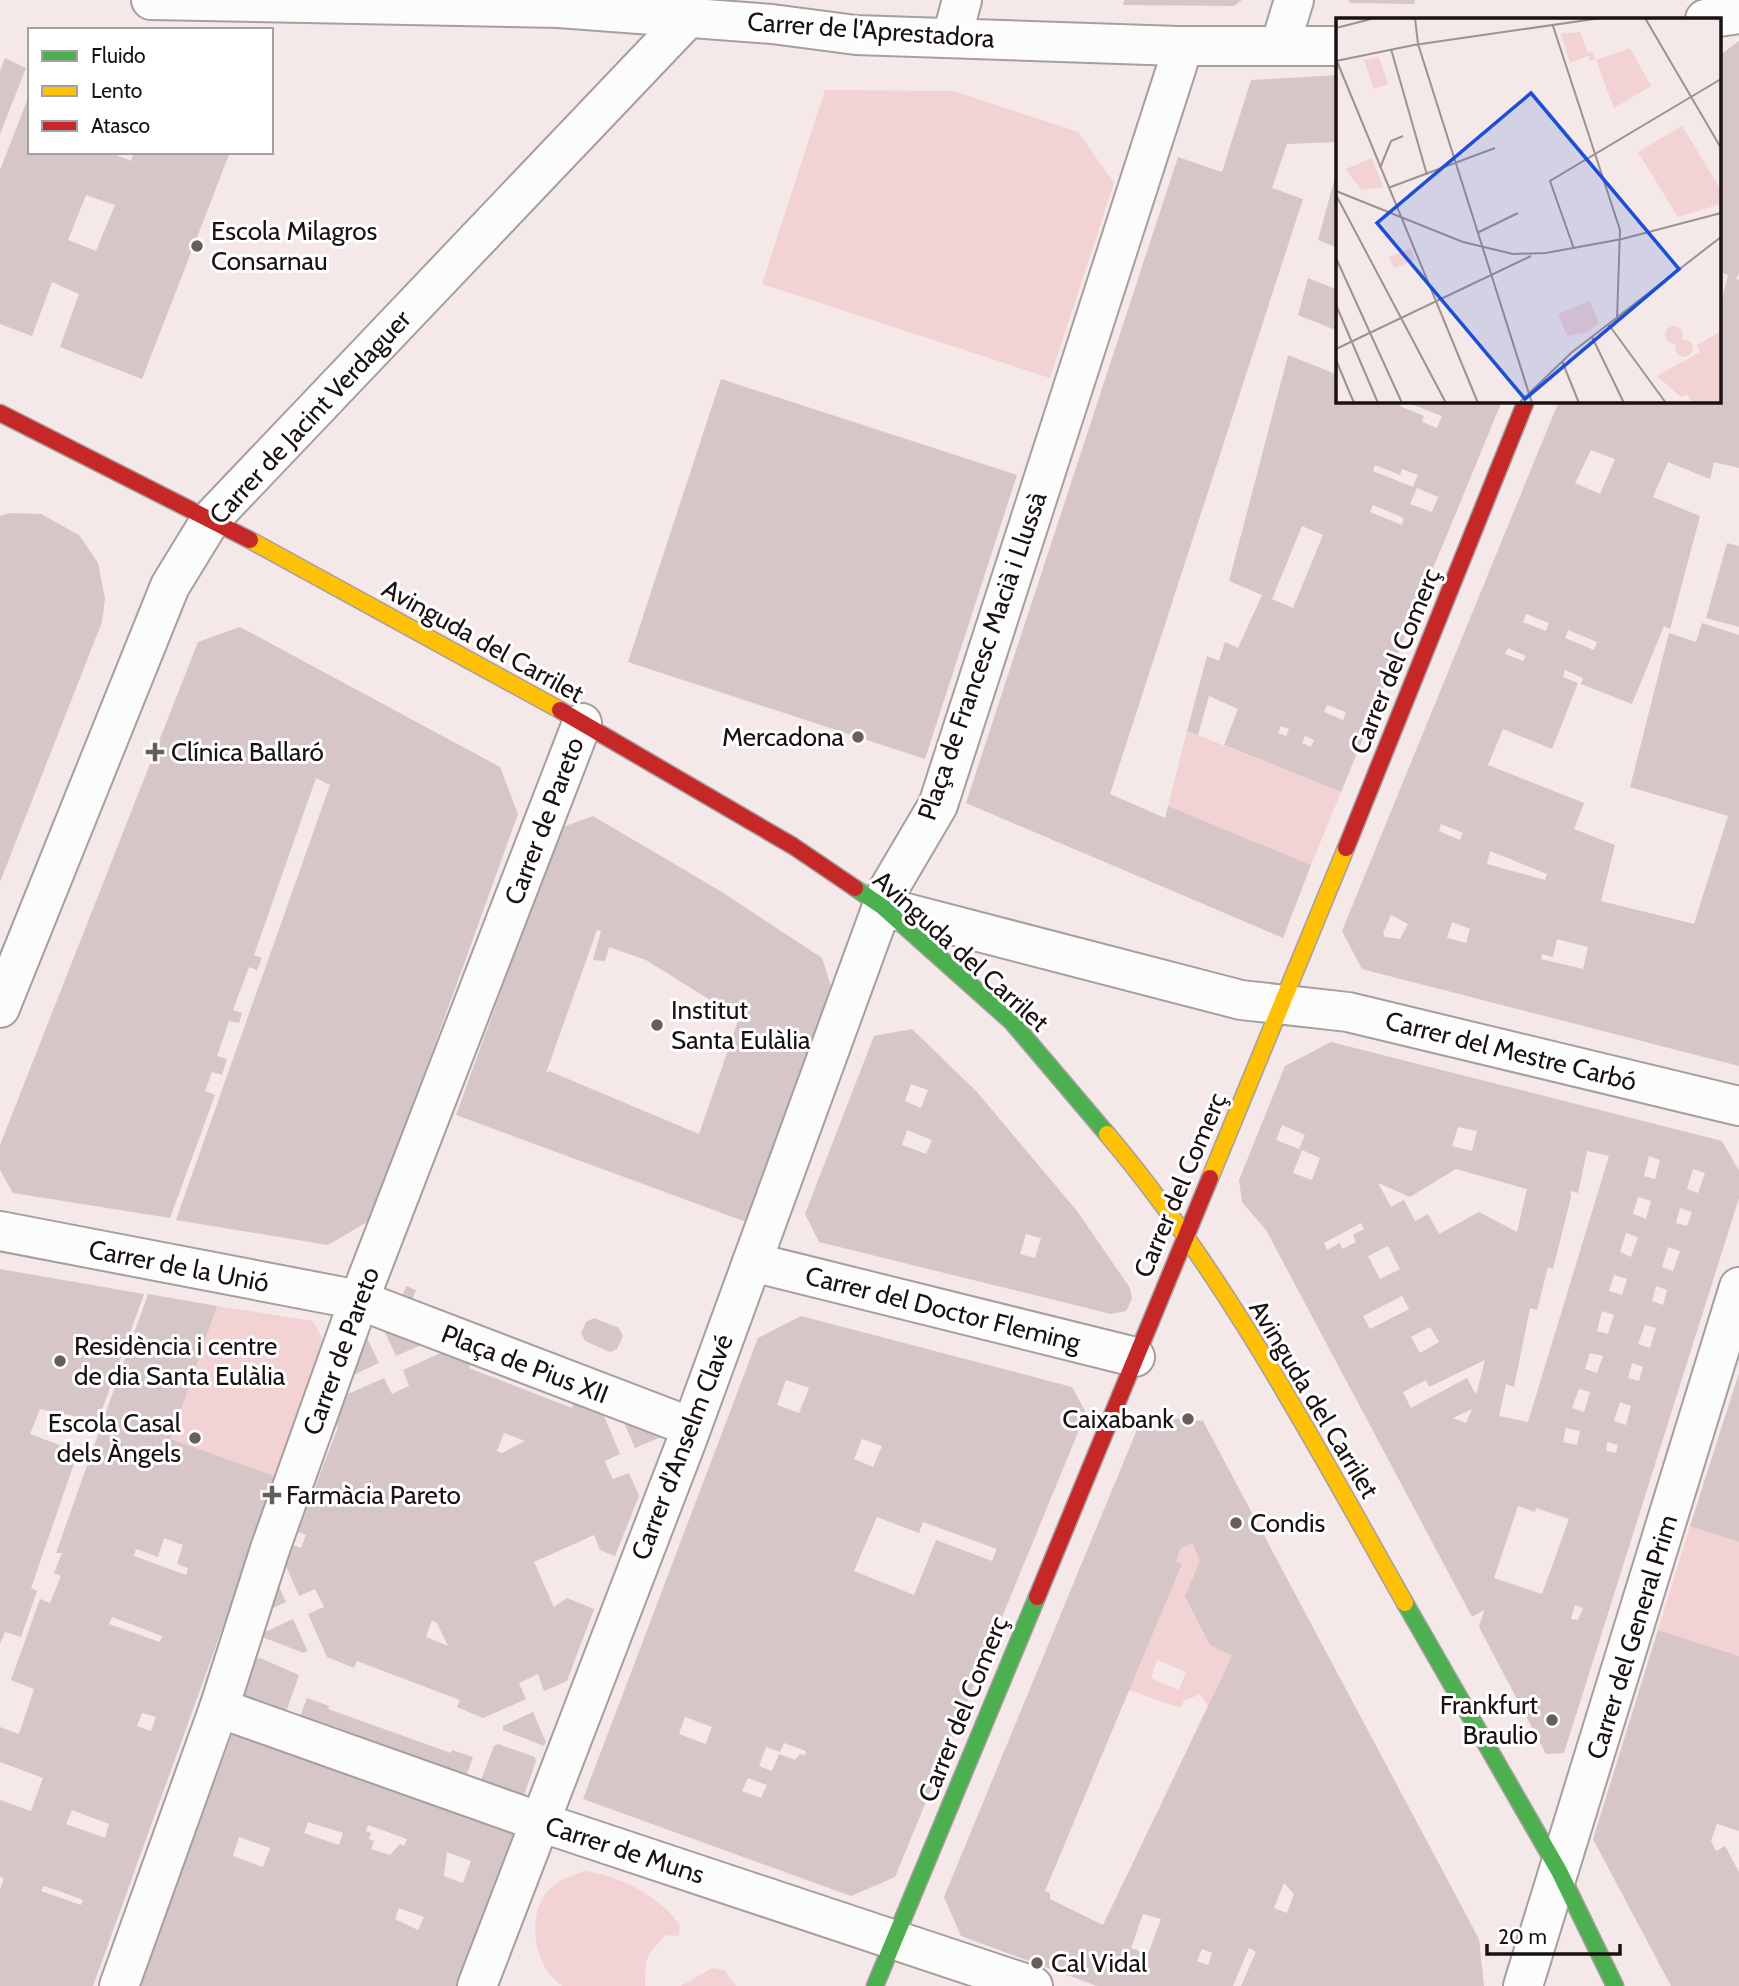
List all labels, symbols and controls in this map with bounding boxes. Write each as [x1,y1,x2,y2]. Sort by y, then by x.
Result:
street label: Carrer de l'Aprestadora [746,5,996,55]
inset map [1336,18,1722,402]
legend [28,28,273,154]
text: Fluido [91,43,146,68]
text: Lento [91,78,142,103]
text: Atasco [91,113,150,138]
place label: Escola Milagros Consarnau [211,215,378,277]
marker: Escola Milagros Consarnau [189,238,205,254]
street label: Carrer de Jacint Verdaguer [202,303,418,531]
street label: Plaça de Francesc Macià i Llussà [911,487,1053,824]
street label: Carrer del Comerç [1343,563,1447,759]
street label: Avinguda del Carrilet [377,572,590,710]
place label: Mercadona [722,721,845,753]
marker: Mercadona [850,729,866,745]
street label: Carrer de Pareto [497,733,591,909]
place label: Clínica Ballaró [171,736,324,768]
marker: Clínica Ballaró [145,742,165,762]
street label: Avinguda del Carrilet [866,864,1056,1038]
place label: Institut Santa Eulàlia [671,994,811,1056]
street label: Carrer del Mestre Carbó [1382,1004,1640,1098]
marker: Institut Santa Eulàlia [649,1017,665,1033]
street label: Carrer del Comerç [1127,1088,1233,1282]
street label: Carrer de la Unió [86,1233,272,1299]
street label: Carrer del Doctor Fleming [802,1259,1085,1359]
street label: Carrer de Pareto [296,1263,386,1439]
street label: Avinguda del Carrilet [1242,1294,1386,1504]
street label: Plaça de Pius XII [437,1317,613,1411]
place label: Residència i centre de dia Santa Eulàlia [74,1330,286,1392]
street label: Carrer d'Anselm Clavé [624,1330,740,1564]
marker: Residència i centre de dia Santa Eulàlia [52,1353,68,1369]
place label: Caixabank [1062,1403,1174,1435]
place label: Escola Casal dels Àngels [48,1407,181,1469]
marker: Caixabank [1180,1411,1196,1427]
marker: Escola Casal dels Àngels [187,1430,203,1446]
place label: Farmàcia Pareto [286,1479,461,1511]
marker: Farmàcia Pareto [264,1487,280,1503]
place label: Condis [1250,1507,1325,1539]
street label: Carrer del General Prim [1580,1511,1684,1763]
marker: Condis [1228,1515,1244,1531]
street label: Carrer del Comerç [911,1611,1015,1807]
place label: Frankfurt Braulio [1440,1689,1538,1751]
marker: Frankfurt Braulio [1544,1712,1560,1728]
street label: Carrer de Muns [541,1809,709,1891]
scale bar [1487,1912,1620,1956]
text: 20 m [1498,1924,1547,1949]
place label: Cal Vidal [1051,1947,1147,1979]
marker: Cal Vidal [1029,1955,1045,1971]

